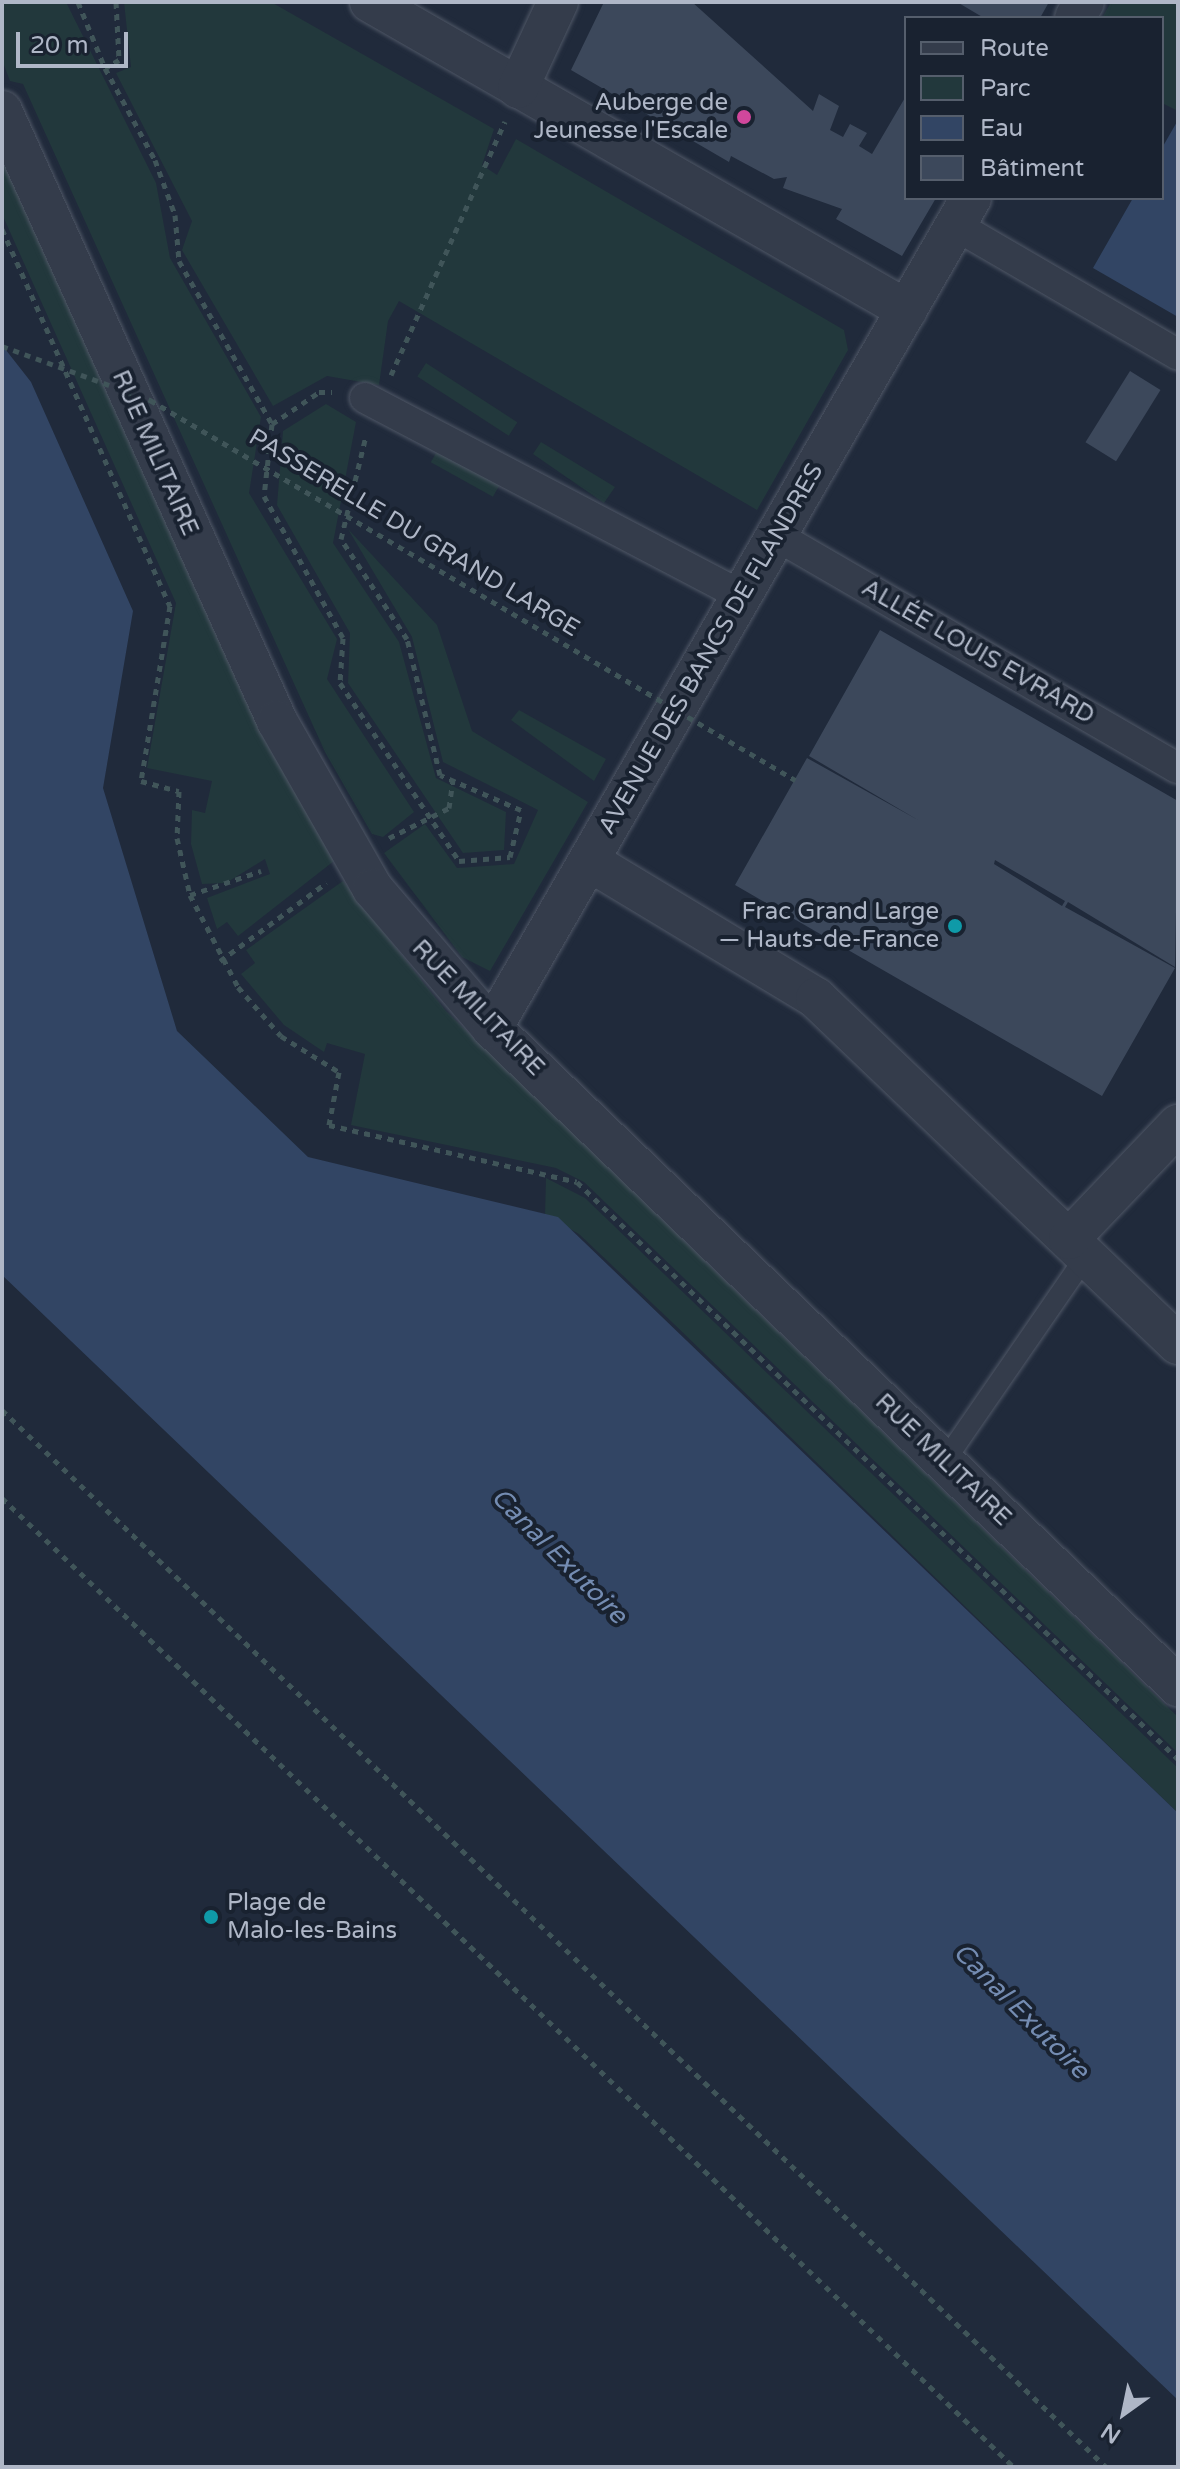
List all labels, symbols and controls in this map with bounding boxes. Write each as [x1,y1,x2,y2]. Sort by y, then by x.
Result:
scale bar [20,16,132,66]
legend [904,16,1164,200]
text: 20 m [30,31,88,60]
text: Route [980,34,1049,63]
text: Parc [980,74,1031,103]
place label: Auberge de Jeunesse l'Escale [534,89,728,145]
marker: Auberge de Jeunesse l'Escale [735,108,753,126]
text: Eau [980,114,1023,143]
text: Bâtiment [980,154,1084,183]
street label: RUE MILITAIRE [106,366,204,540]
street label: PASSERELLE DU GRAND LARGE [244,423,584,643]
street label: AVENUE DES BANCS DE FLANDRES [593,458,829,840]
street label: ALLÉE LOUIS EVRARD [857,574,1099,730]
place label: Frac Grand Large — Hauts-de-France [719,898,939,954]
marker: Frac Grand Large — Hauts-de-France [946,917,964,935]
street label: RUE MILITAIRE [406,934,550,1082]
street label: RUE MILITAIRE [869,1388,1017,1532]
water label: Canal Exutoire [485,1482,633,1630]
place label: Plage de Malo-les-Bains [227,1889,397,1945]
marker: Plage de Malo-les-Bains [202,1908,220,1926]
water label: Canal Exutoire [947,1937,1095,2085]
north arrow [1084,2373,1164,2453]
text: N [1096,2417,1125,2449]

